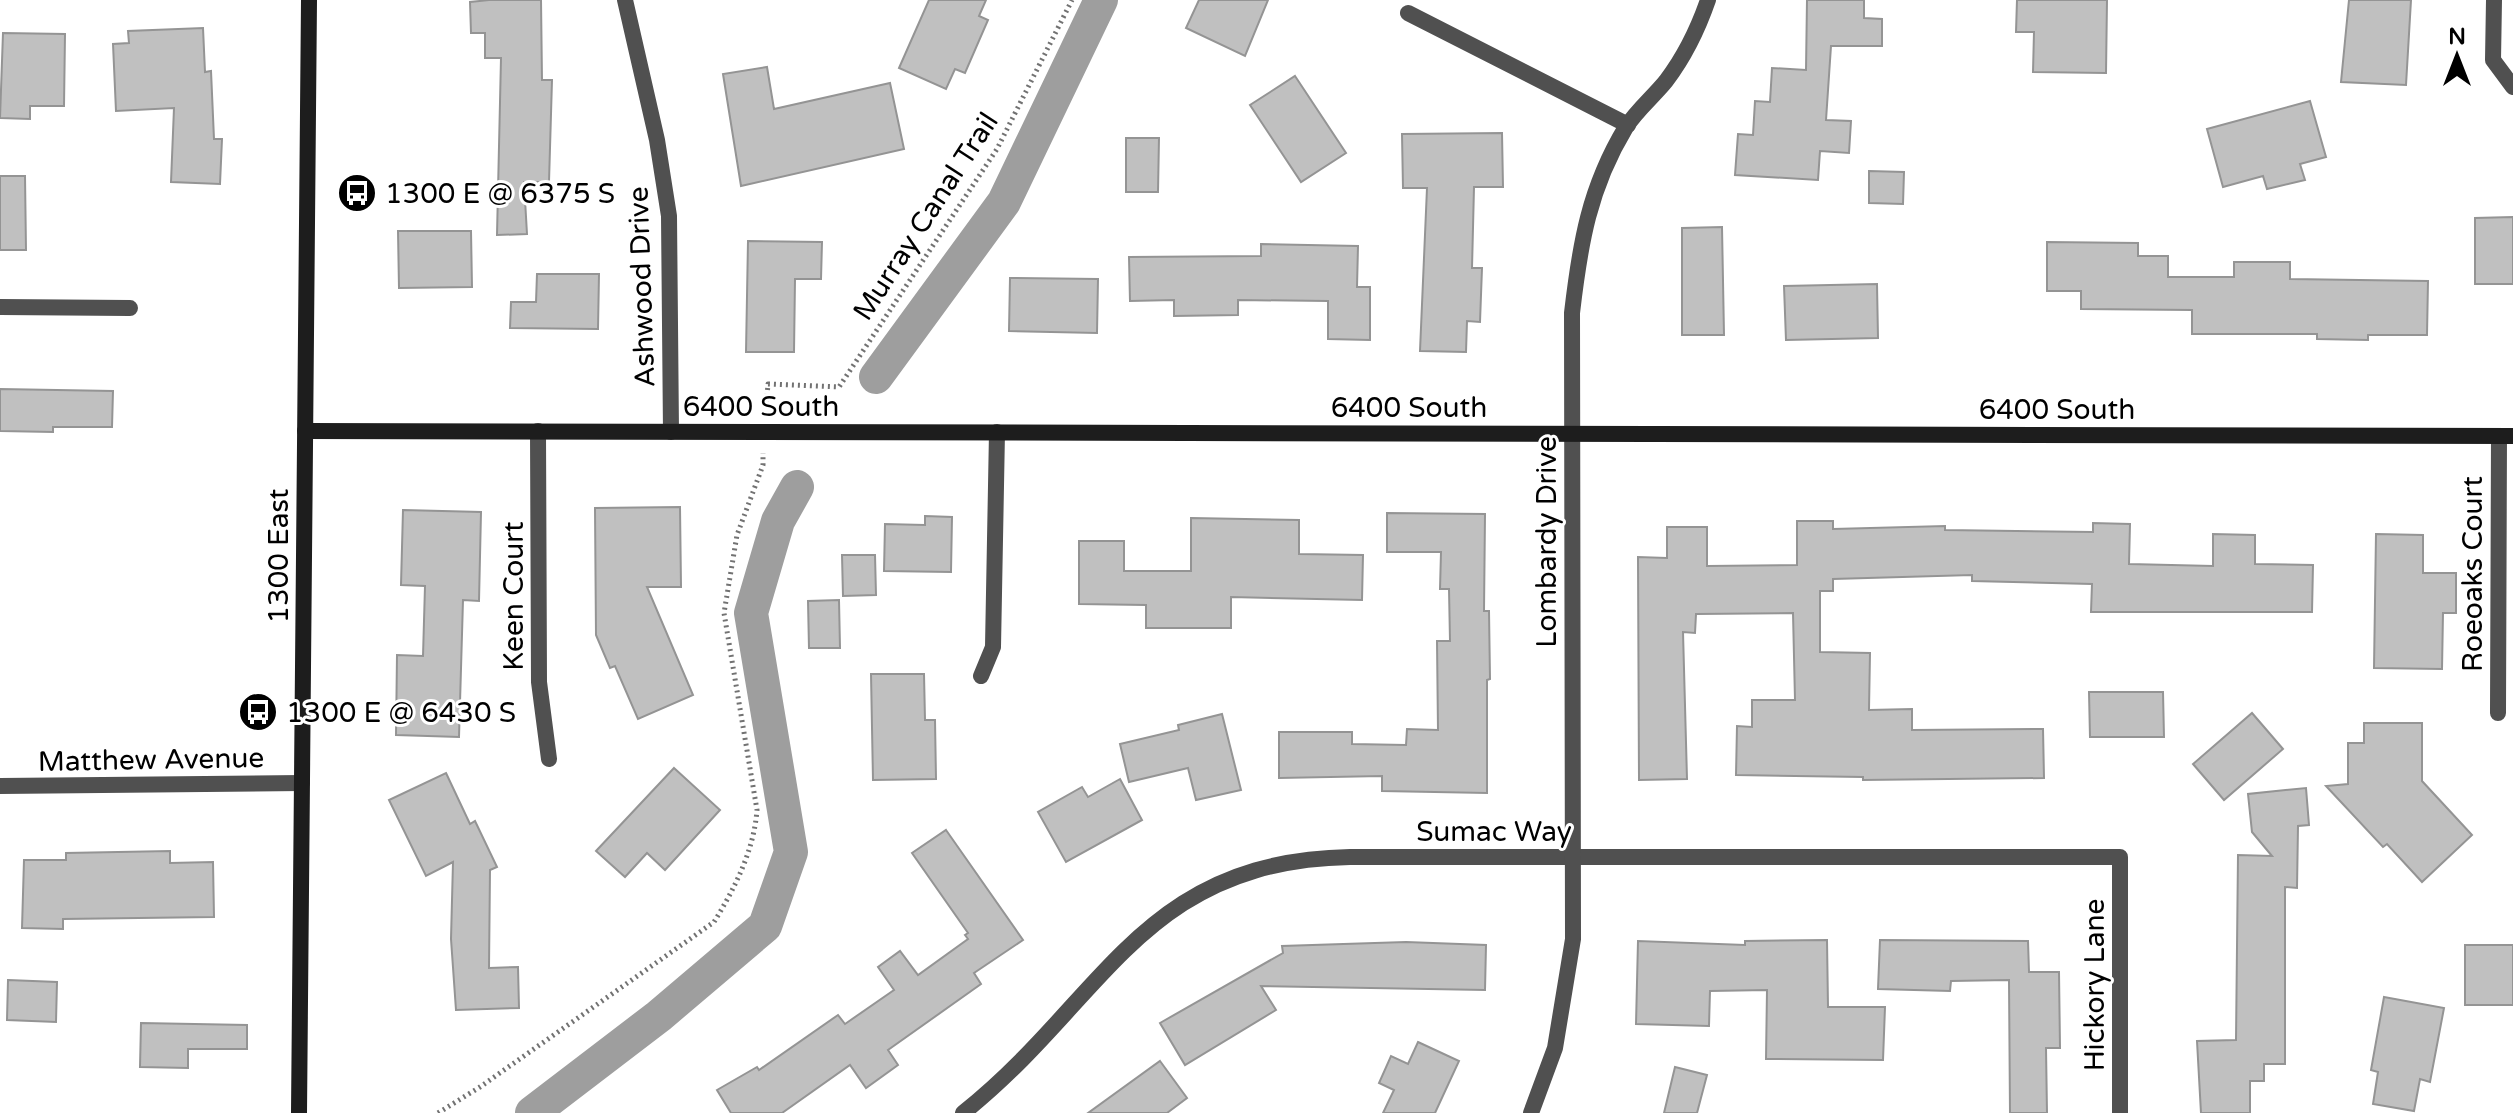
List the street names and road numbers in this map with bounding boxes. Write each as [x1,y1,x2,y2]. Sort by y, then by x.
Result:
street label: Murray Canal Trail [846,106,1006,327]
street label: Ashwood Drive [622,186,662,388]
street label: 6400 South [683,390,839,424]
street label: 6400 South [1331,391,1487,425]
street label: 6400 South [1979,393,2135,427]
street label: Lombardy Drive [1530,436,1564,648]
street label: Roeoaks Court [2456,476,2490,672]
street label: 1300 East [262,488,296,624]
street label: Keen Court [497,521,531,671]
street label: Matthew Avenue [38,741,264,779]
street label: Sumac Way [1416,815,1572,849]
street label: Hickory Lane [2078,899,2112,1071]

